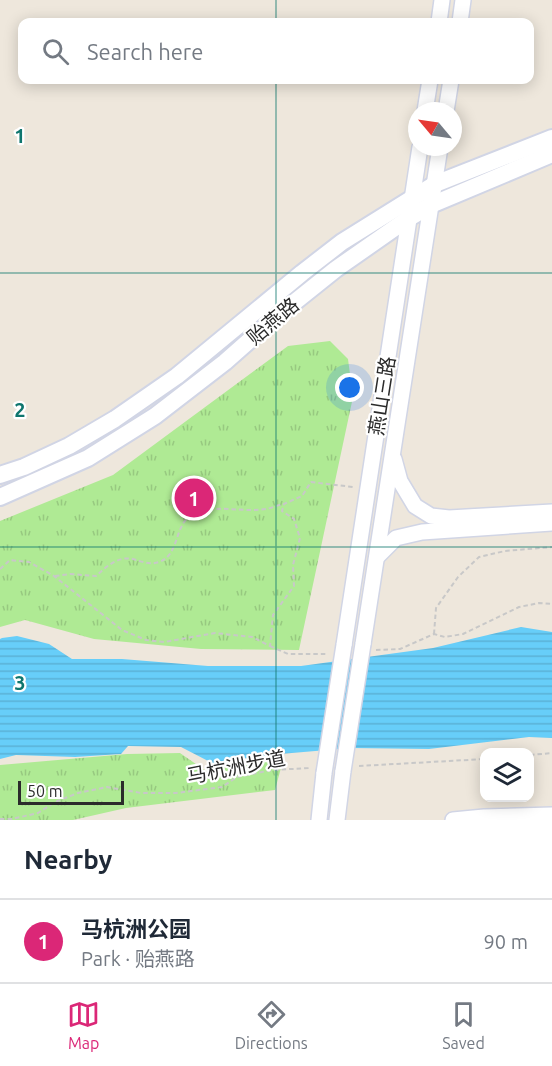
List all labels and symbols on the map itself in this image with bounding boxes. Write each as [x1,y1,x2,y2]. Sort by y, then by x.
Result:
north arrow [408,102,462,156]
text: 1 [14,124,26,147]
street label: 贻燕路 [242,293,303,349]
street label: 燕山三路 [364,355,399,437]
your location [335,373,364,402]
text: 2 [14,398,26,421]
pin: 1 [174,476,214,520]
text: 3 [14,671,26,694]
street label: 马杭洲步道 [185,746,287,787]
scale bar [18,778,124,806]

